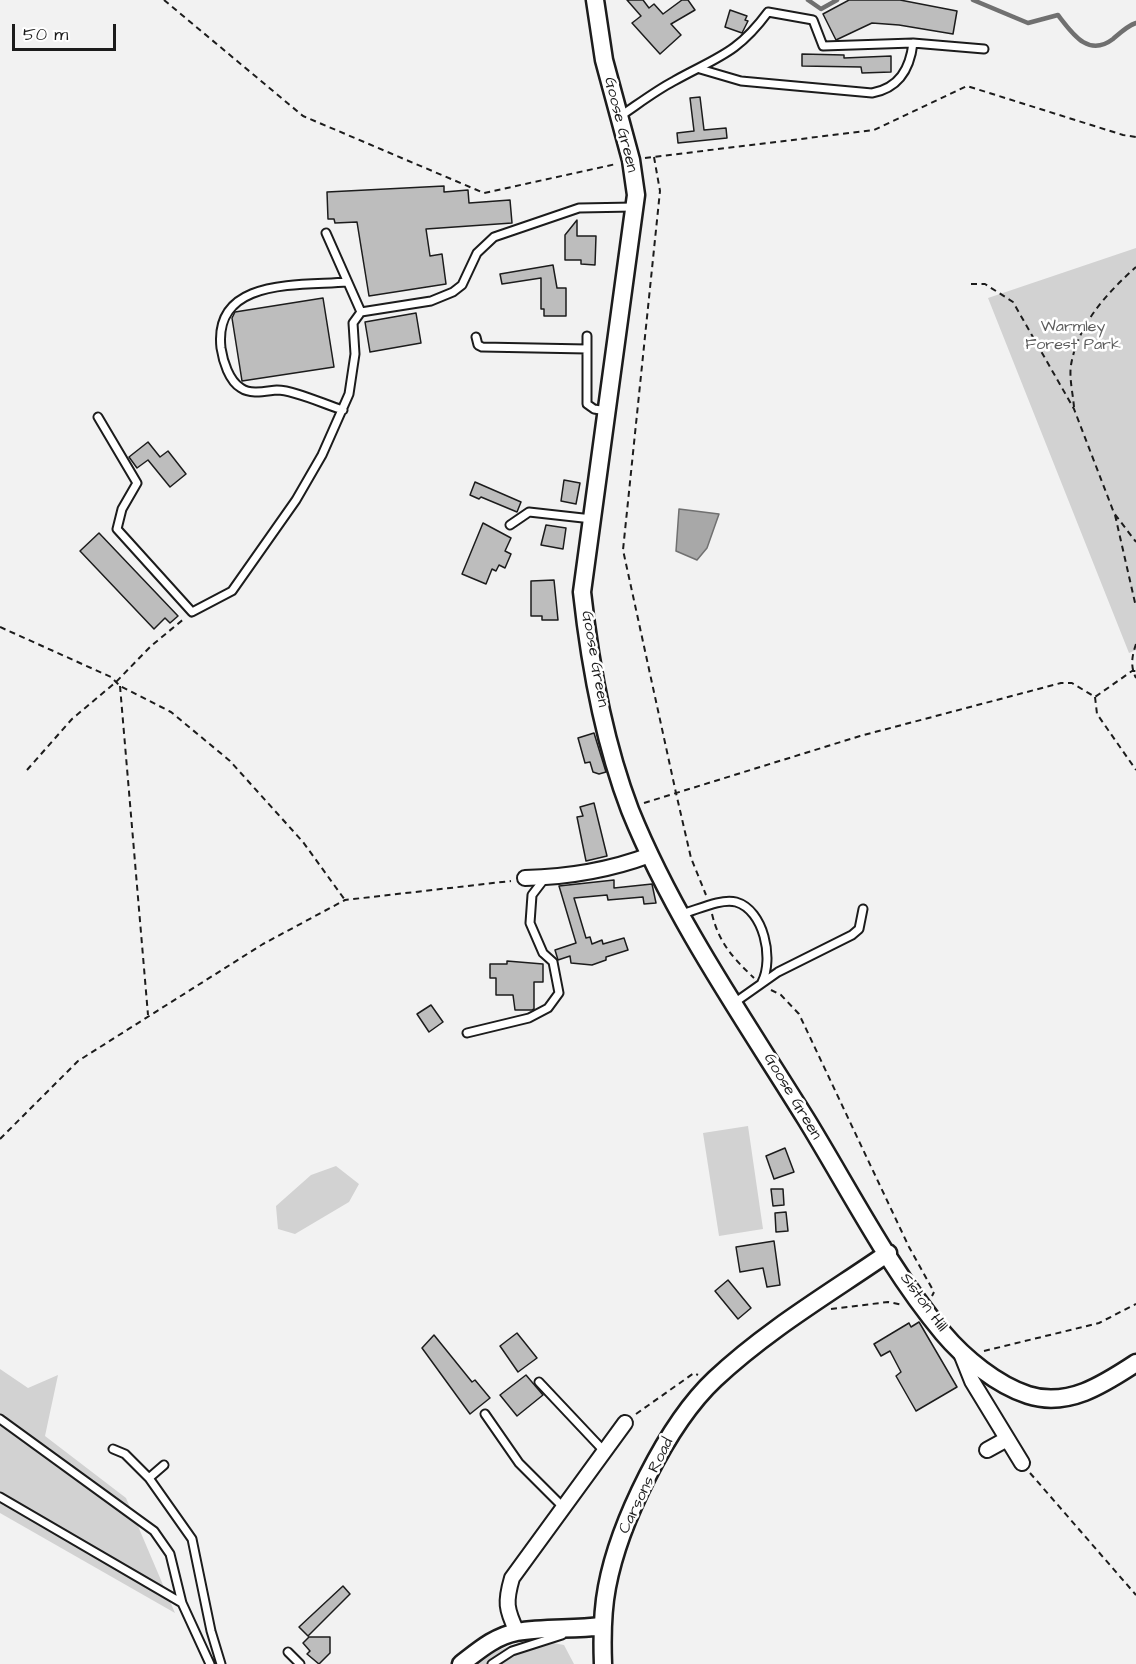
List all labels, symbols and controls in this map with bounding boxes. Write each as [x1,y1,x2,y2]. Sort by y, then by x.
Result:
scale bar [15,12,118,50]
text: 50 m [23,22,68,47]
street label: Goose Green [599,75,641,175]
park label: Warmley Forest Park [1025,318,1121,356]
street label: Goose Green [576,609,612,709]
street label: Goose Green [759,1050,825,1144]
street label: Siston Hill [895,1270,951,1336]
street label: Carsons Road [615,1435,679,1537]

